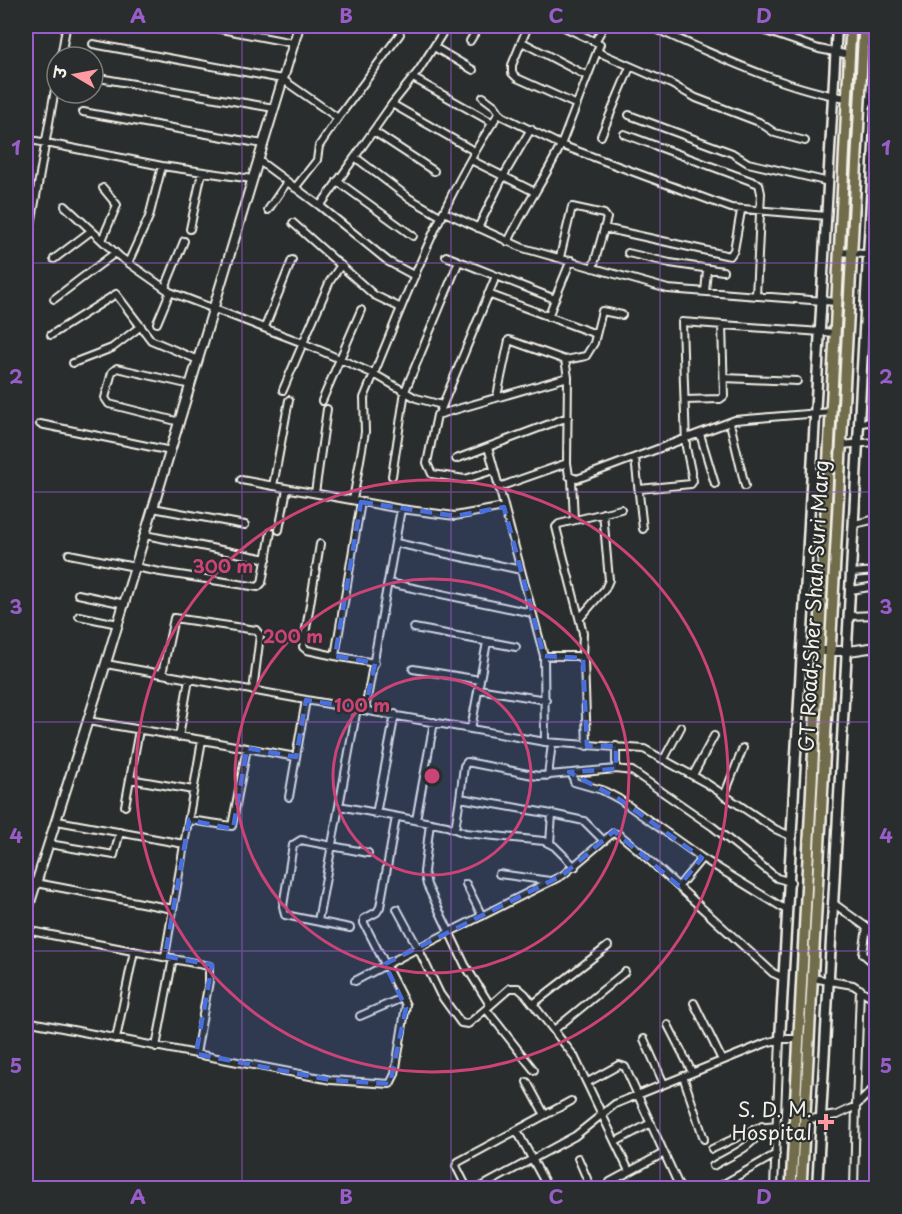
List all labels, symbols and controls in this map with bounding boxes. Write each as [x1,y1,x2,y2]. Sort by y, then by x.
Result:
text: A [130,0,146,30]
text: B [339,0,353,30]
text: C [548,0,564,30]
text: D [756,0,772,30]
north arrow [45,45,105,105]
text: उ [46,64,72,82]
text: 1 [11,132,21,162]
text: 1 [881,132,891,162]
text: 2 [9,361,23,391]
text: 2 [879,361,893,391]
street label: GT Road;Sher Shah Suri Marg [790,459,836,753]
text: 300 m [193,552,253,579]
text: 3 [9,591,23,621]
text: 3 [879,591,893,621]
text: 200 m [263,622,323,649]
text: 100 m [334,691,390,718]
centre of rings [422,766,442,786]
text: 4 [9,820,23,850]
text: 4 [879,820,893,850]
text: 5 [10,1050,22,1080]
text: 5 [880,1050,892,1080]
place label: S. D. M. Hospital [732,1094,812,1147]
marker: S. D. M. Hospital [817,1113,835,1131]
text: A [130,1181,146,1211]
text: B [339,1181,353,1211]
text: C [548,1181,564,1211]
text: D [756,1181,772,1211]

